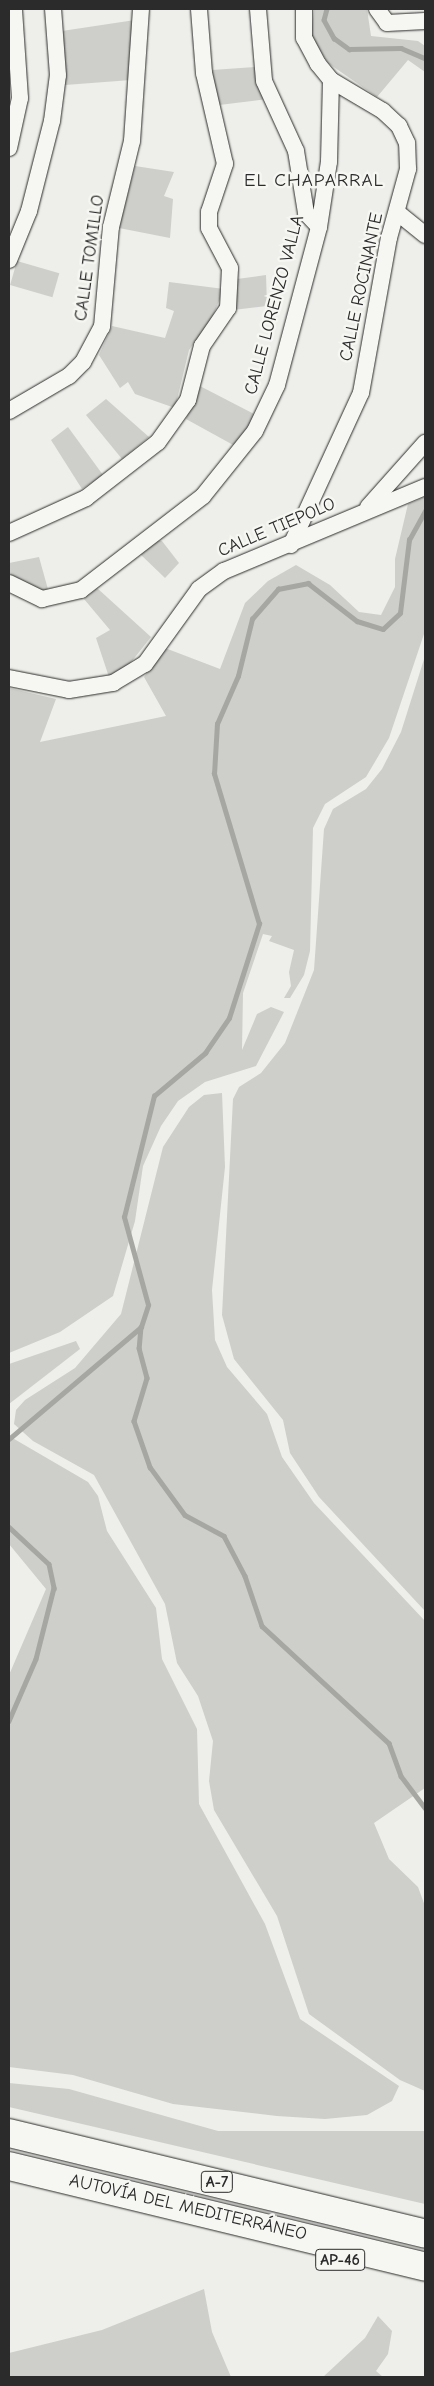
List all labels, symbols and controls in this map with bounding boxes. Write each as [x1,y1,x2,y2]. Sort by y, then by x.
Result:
district label: EL CHAPARRAL [243,170,385,192]
street label: CALLE TOMILLO [70,193,110,323]
street label: CALLE ROCINANTE [336,211,388,363]
street label: CALLE LORENZO VALLA [241,213,309,397]
street label: CALLE TIEPOLO [215,494,339,562]
road number: A-7 [201,2168,233,2196]
street label: AUTOVÍA DEL MEDITERRÁNEO [67,2170,309,2246]
road number: AP-46 [315,2246,365,2274]

